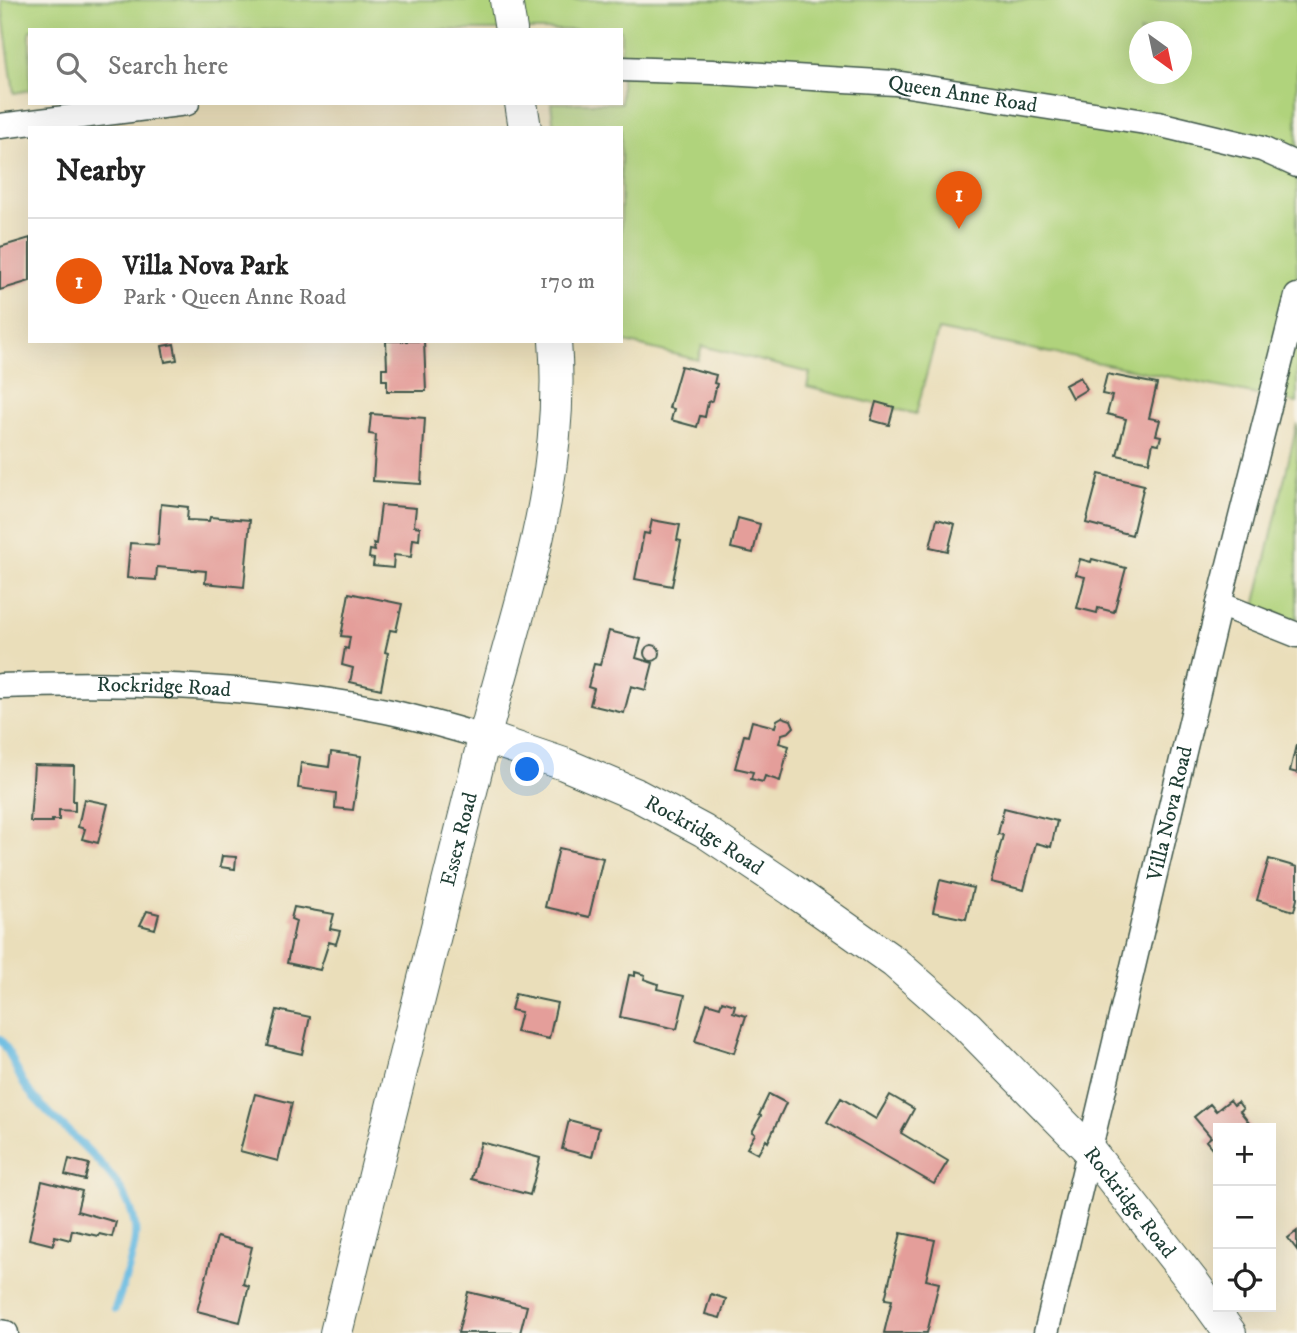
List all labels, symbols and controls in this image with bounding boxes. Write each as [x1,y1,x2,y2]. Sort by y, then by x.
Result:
north arrow [1129,21,1192,84]
search box [28,28,623,105]
icon: search [52,48,90,86]
text: Search here [108,50,228,83]
street label: Queen Anne Road [886,70,1040,119]
text: Nearby [56,153,145,190]
pin: 1 [936,171,982,229]
text: Villa Nova Park [123,250,288,283]
text: 1 [75,267,83,296]
text: 170 m [540,267,595,296]
text: Park · Queen Anne Road [123,283,346,312]
street label: Rockridge Road [97,672,232,703]
street label: Villa Nova Road [1141,743,1199,885]
your location [510,752,544,786]
street label: Essex Road [435,789,484,889]
street label: Rockridge Road [640,790,769,882]
map controls [1213,1123,1276,1312]
button: + [1213,1123,1276,1186]
street label: Rockridge Road [1078,1142,1181,1264]
button: − [1213,1186,1276,1249]
button: locate [1213,1249,1276,1312]

